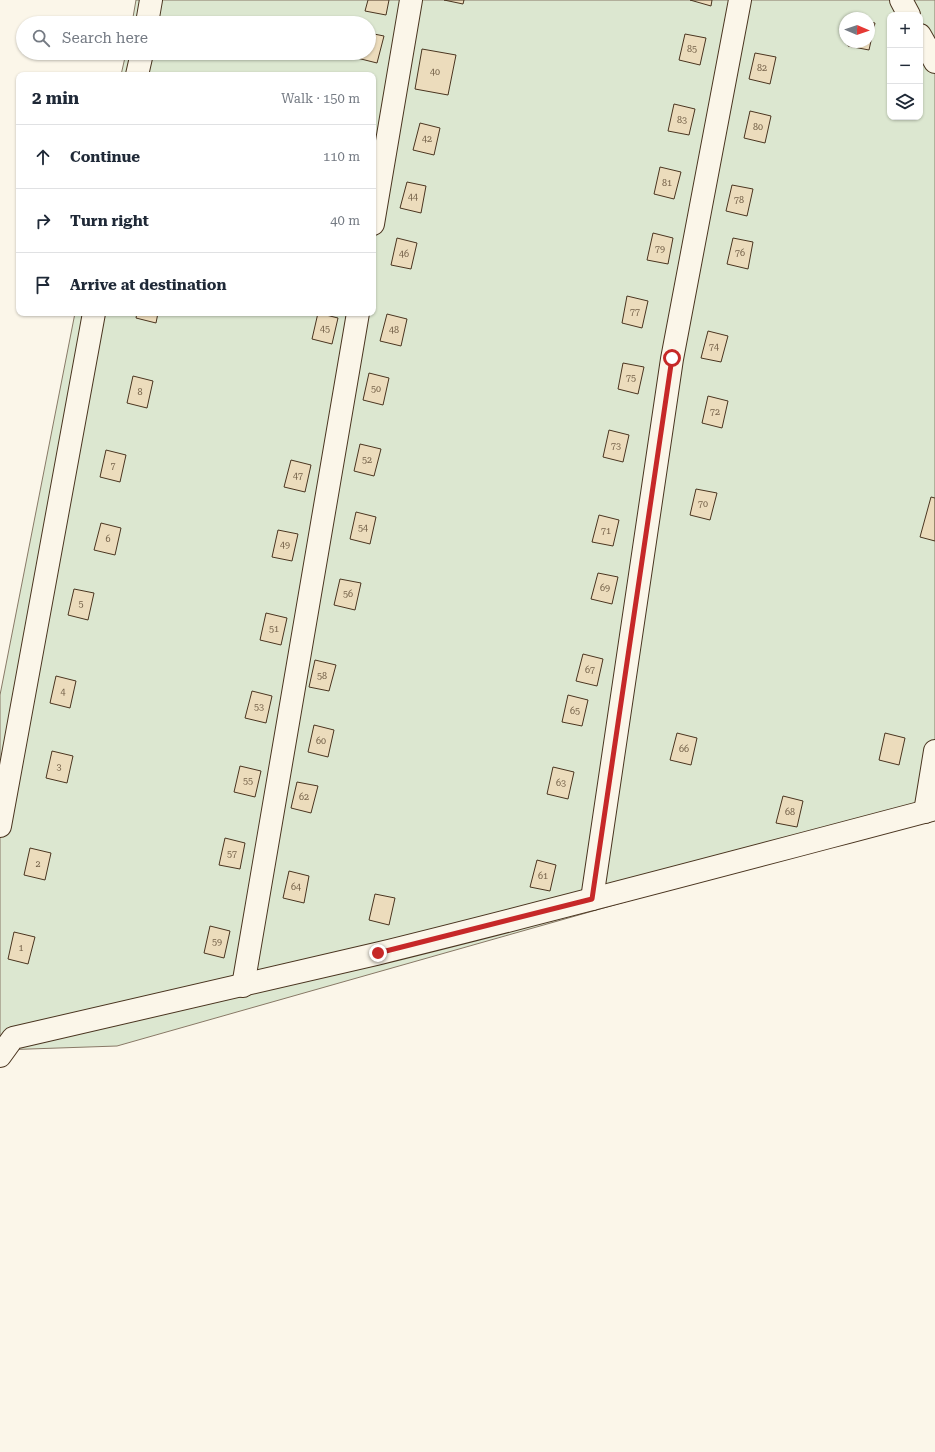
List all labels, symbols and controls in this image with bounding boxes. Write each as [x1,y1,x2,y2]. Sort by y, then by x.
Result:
north arrow [839,12,875,48]
map controls [887,12,923,120]
button: + [887,12,923,48]
search box [16,16,376,60]
icon: search [30,27,52,49]
text: Search here [62,29,148,47]
house number: 85 [687,44,697,54]
button: − [887,48,923,84]
house number: 82 [757,63,767,73]
house number: 40 [430,67,440,77]
button: layers [887,84,923,120]
text: 2 min [32,88,79,108]
text: Walk · 150 m [281,91,360,106]
house number: 83 [677,115,687,125]
house number: 80 [753,122,763,132]
house number: 42 [422,134,432,144]
icon: ahead [32,146,54,168]
text: Continue [70,148,140,166]
text: 110 m [323,149,360,164]
house number: 81 [662,178,672,188]
house number: 44 [408,192,418,202]
house number: 78 [734,195,744,205]
icon: right [32,210,54,232]
text: Turn right [70,212,149,230]
text: 40 m [330,213,360,228]
house number: 79 [655,244,665,254]
house number: 76 [735,248,745,258]
house number: 46 [399,249,409,259]
icon: arrive [32,274,54,296]
text: Arrive at destination [70,276,226,294]
house number: 77 [630,307,640,317]
house number: 45 [320,324,330,334]
house number: 48 [389,325,399,335]
house number: 74 [709,342,719,352]
route start [663,349,681,367]
house number: 75 [626,373,636,383]
house number: 50 [371,384,381,394]
house number: 8 [137,387,143,397]
house number: 72 [710,407,720,417]
house number: 73 [611,441,621,451]
house number: 52 [362,455,372,465]
house number: 7 [110,461,116,471]
house number: 47 [293,471,303,481]
house number: 70 [698,499,708,509]
house number: 54 [358,523,368,533]
house number: 71 [601,526,611,536]
house number: 6 [105,534,111,544]
house number: 49 [280,540,290,550]
house number: 69 [600,583,610,593]
house number: 56 [343,589,353,599]
house number: 5 [78,599,84,609]
house number: 51 [269,624,279,634]
house number: 67 [585,665,595,675]
house number: 58 [317,671,327,681]
house number: 4 [60,687,66,697]
house number: 53 [254,702,264,712]
house number: 65 [570,706,580,716]
house number: 60 [316,736,326,746]
house number: 66 [679,744,689,754]
house number: 3 [56,762,62,772]
house number: 55 [243,776,253,786]
house number: 63 [556,778,566,788]
house number: 62 [299,792,309,802]
house number: 68 [785,807,795,817]
house number: 57 [227,849,237,859]
house number: 2 [35,859,41,869]
house number: 61 [538,871,548,881]
house number: 64 [291,882,301,892]
house number: 59 [212,937,222,947]
house number: 1 [18,943,24,953]
route end [369,944,387,962]

